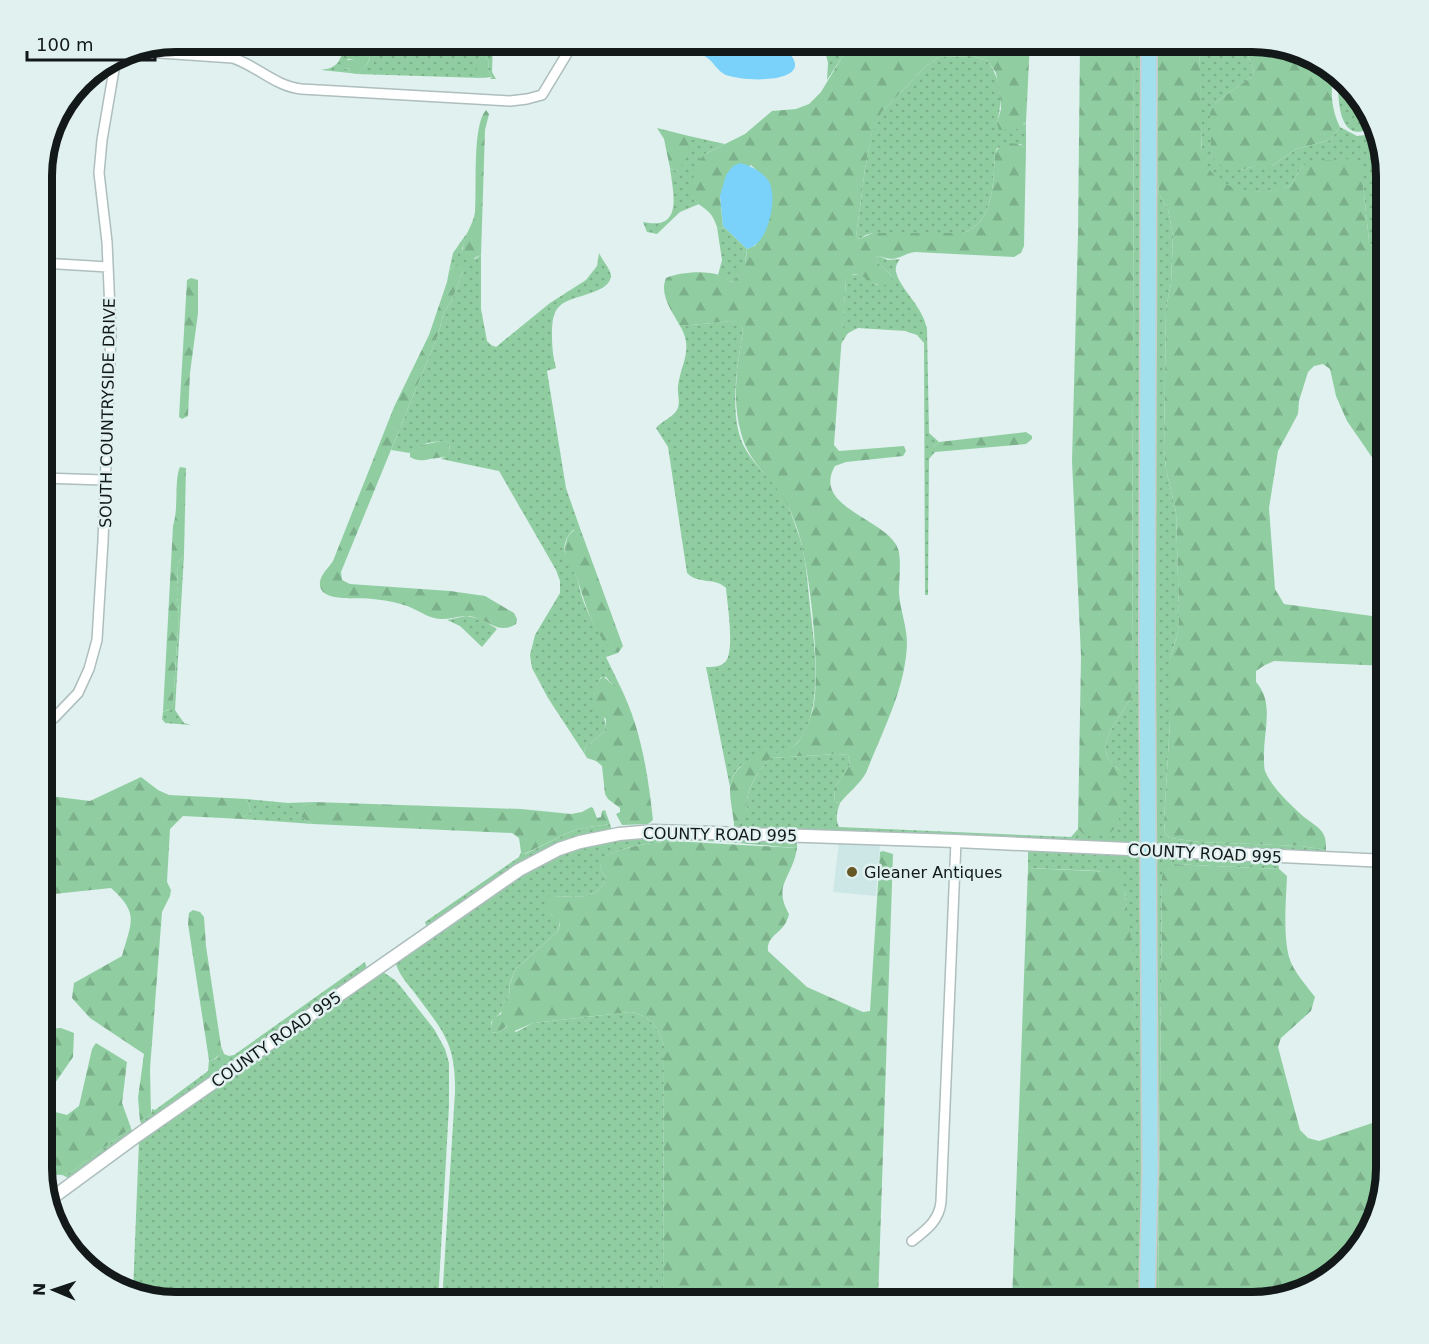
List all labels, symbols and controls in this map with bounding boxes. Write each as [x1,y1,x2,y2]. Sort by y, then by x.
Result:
scale bar [27,24,154,62]
text: 100 m [36,34,94,55]
street label: SOUTH COUNTRYSIDE DRIVE [96,298,119,528]
street label: COUNTY ROAD 995 [643,824,797,845]
street label: COUNTY ROAD 995 [1127,840,1283,867]
place label: Gleaner Antiques [864,863,1002,882]
marker: Gleaner Antiques [845,865,859,879]
street label: COUNTY ROAD 995 [208,987,345,1091]
north arrow [24,1260,84,1320]
text: N [30,1282,49,1297]

